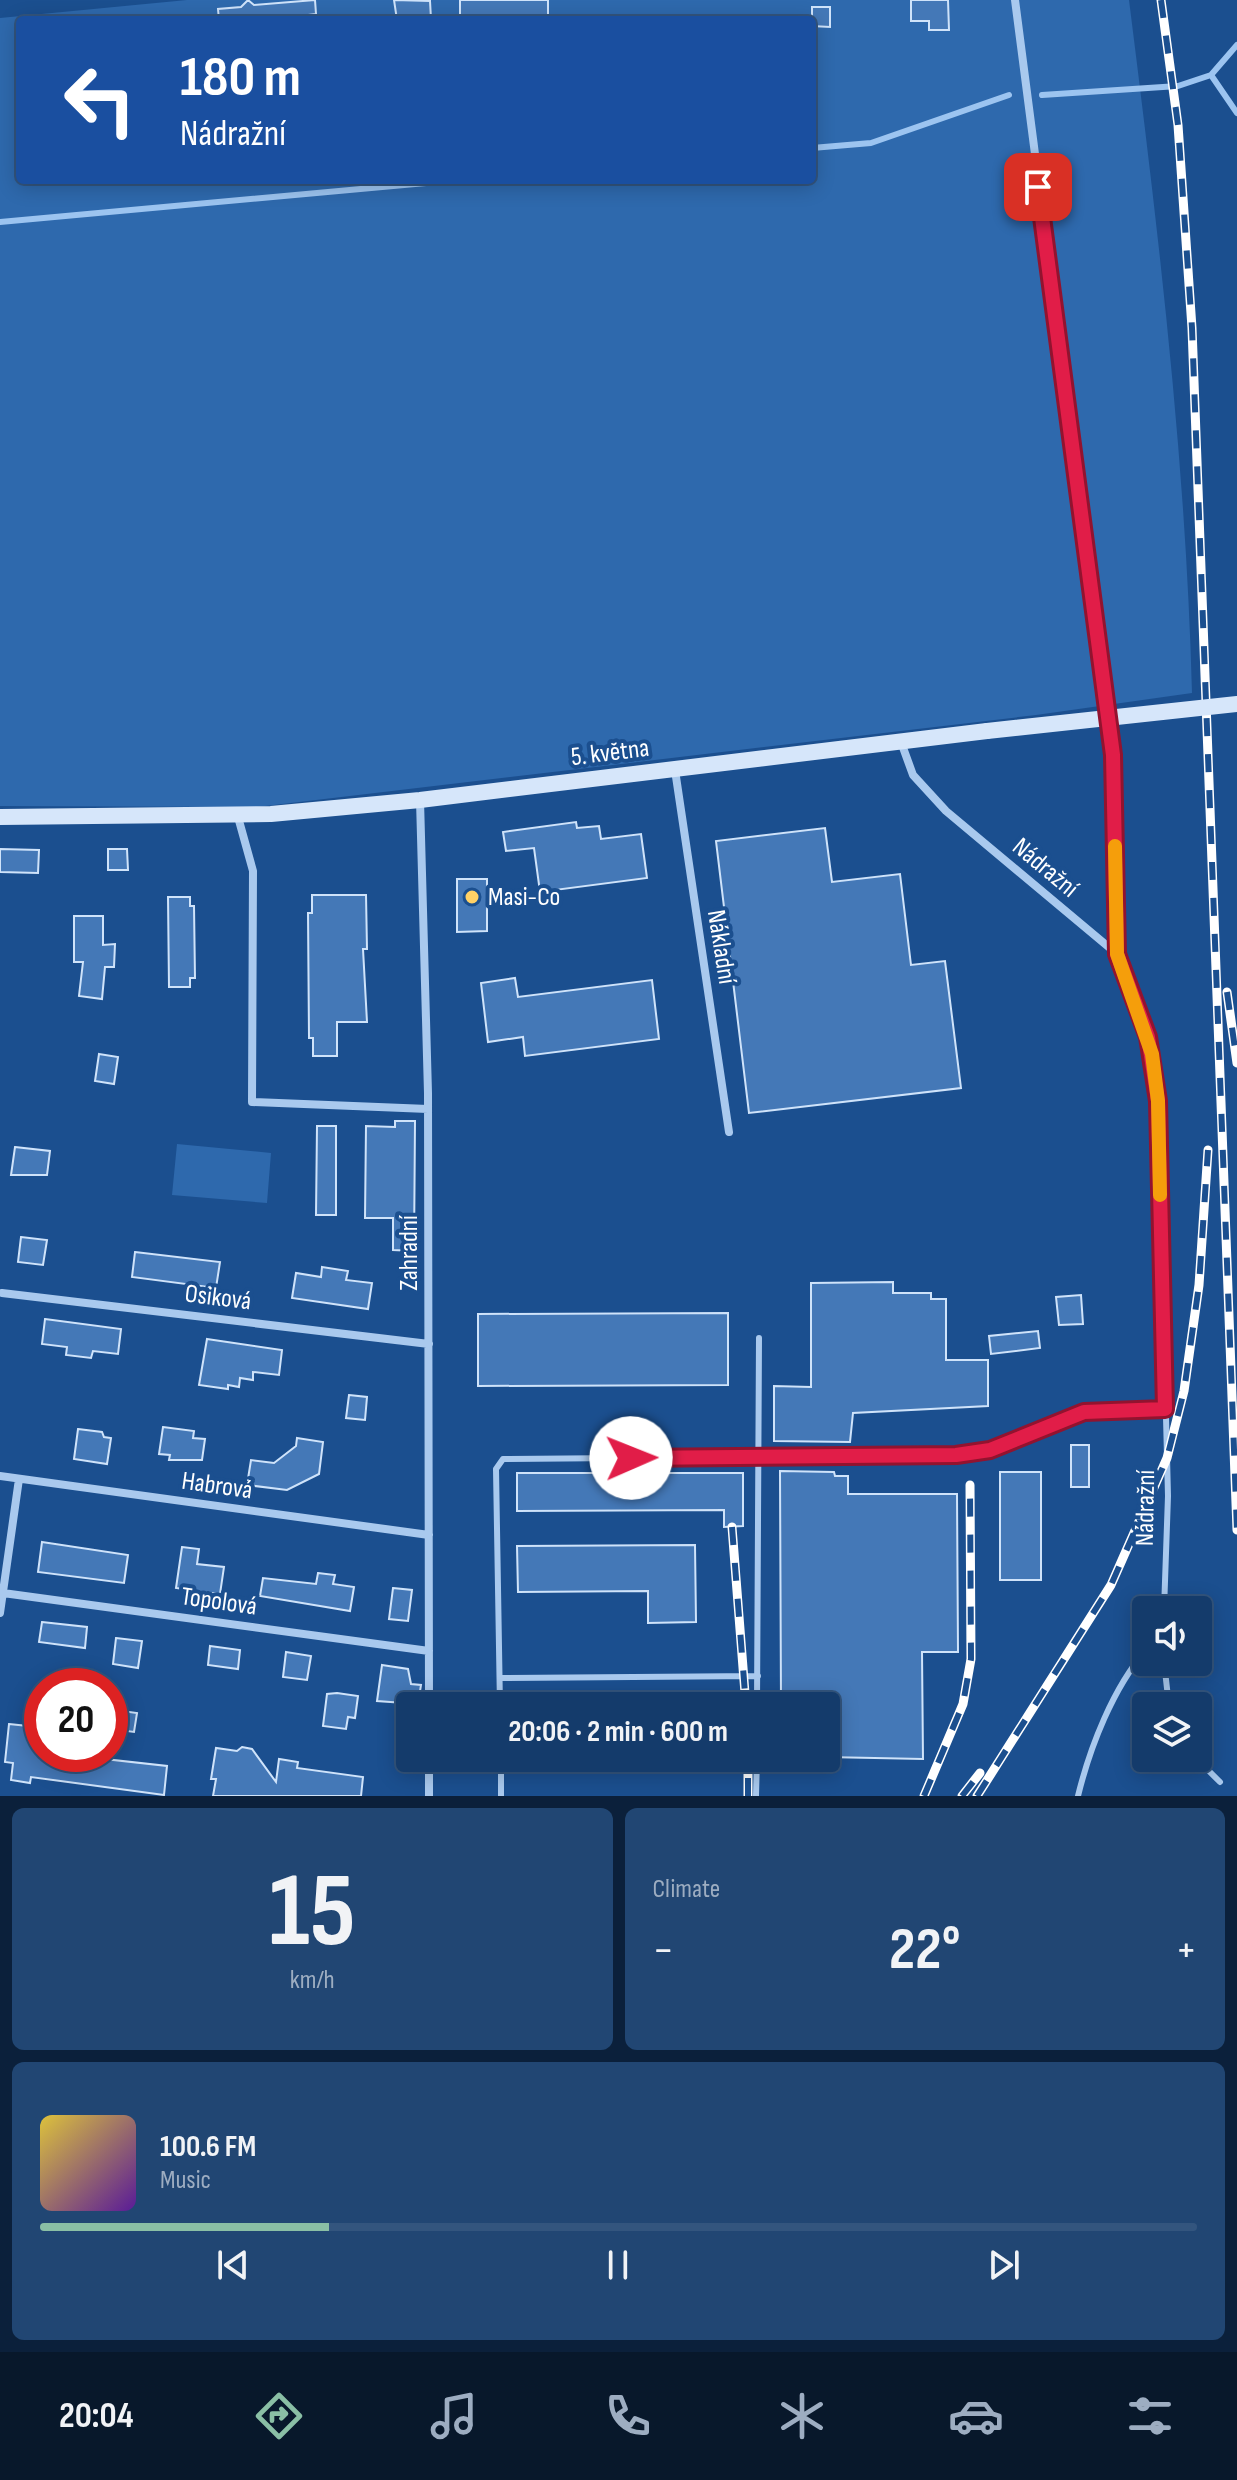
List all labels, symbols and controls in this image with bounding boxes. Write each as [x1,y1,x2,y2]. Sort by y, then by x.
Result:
text: 180 m [180,45,301,112]
icon: left [48,48,152,152]
text: Nádražní [180,113,286,156]
pin [1004,153,1072,221]
icon: arrive [1016,165,1060,209]
street label: 5. května [569,733,651,773]
street label: Nádražní [1006,832,1084,905]
place label: Masi-Co [488,882,560,913]
marker: Masi-Co [463,888,481,906]
street label: Nákladní [700,908,742,987]
street label: Zahradní [394,1215,425,1291]
street label: Osiková [183,1279,253,1317]
position arrow [589,1416,673,1500]
street label: Habrová [180,1466,254,1506]
street label: Nádražní [1130,1469,1162,1546]
street label: Topolová [179,1581,259,1623]
map controls [1132,1596,1212,1772]
button: sound [1132,1596,1212,1676]
speed limit sign: 20 [24,1668,128,1772]
button: layers [1132,1692,1212,1772]
text: 20:06 · 2 min · 600 m [508,1714,728,1750]
text: 15 [269,1850,356,1975]
text: Climate [653,1874,720,1905]
text: 22° [889,1914,961,1986]
text: − [653,1924,674,1977]
text: + [1175,1924,1197,1977]
text: km/h [290,1965,335,1996]
text: 100.6 FM [160,2129,256,2165]
text: Music [160,2165,211,2196]
icon: previous [211,2243,255,2287]
icon: pause [596,2243,640,2287]
icon: next [982,2243,1026,2287]
icon: directions [251,2388,307,2444]
icon: music [426,2388,482,2444]
icon: phone [600,2388,656,2444]
icon: climate [774,2388,830,2444]
icon: car [948,2388,1004,2444]
icon: filters [1122,2388,1178,2444]
text: 20:04 [59,2395,133,2438]

